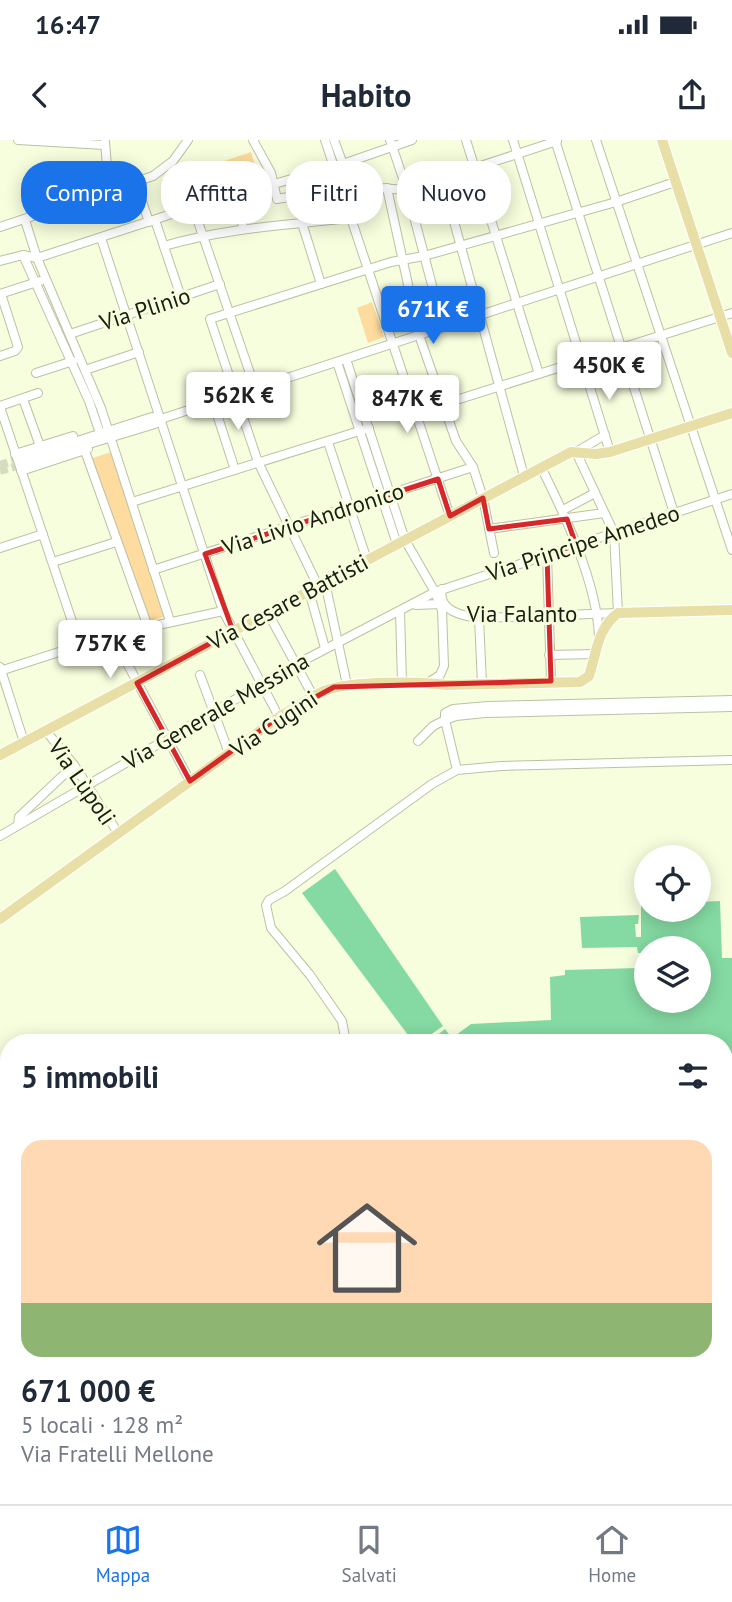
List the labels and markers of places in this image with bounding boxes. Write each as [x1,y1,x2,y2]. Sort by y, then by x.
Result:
pin: 671K € [376,286,490,346]
pin: 450K € [552,342,666,402]
pin: 562K € [181,372,295,432]
pin: 847K € [350,376,464,435]
pin: 757K € [53,620,167,680]

